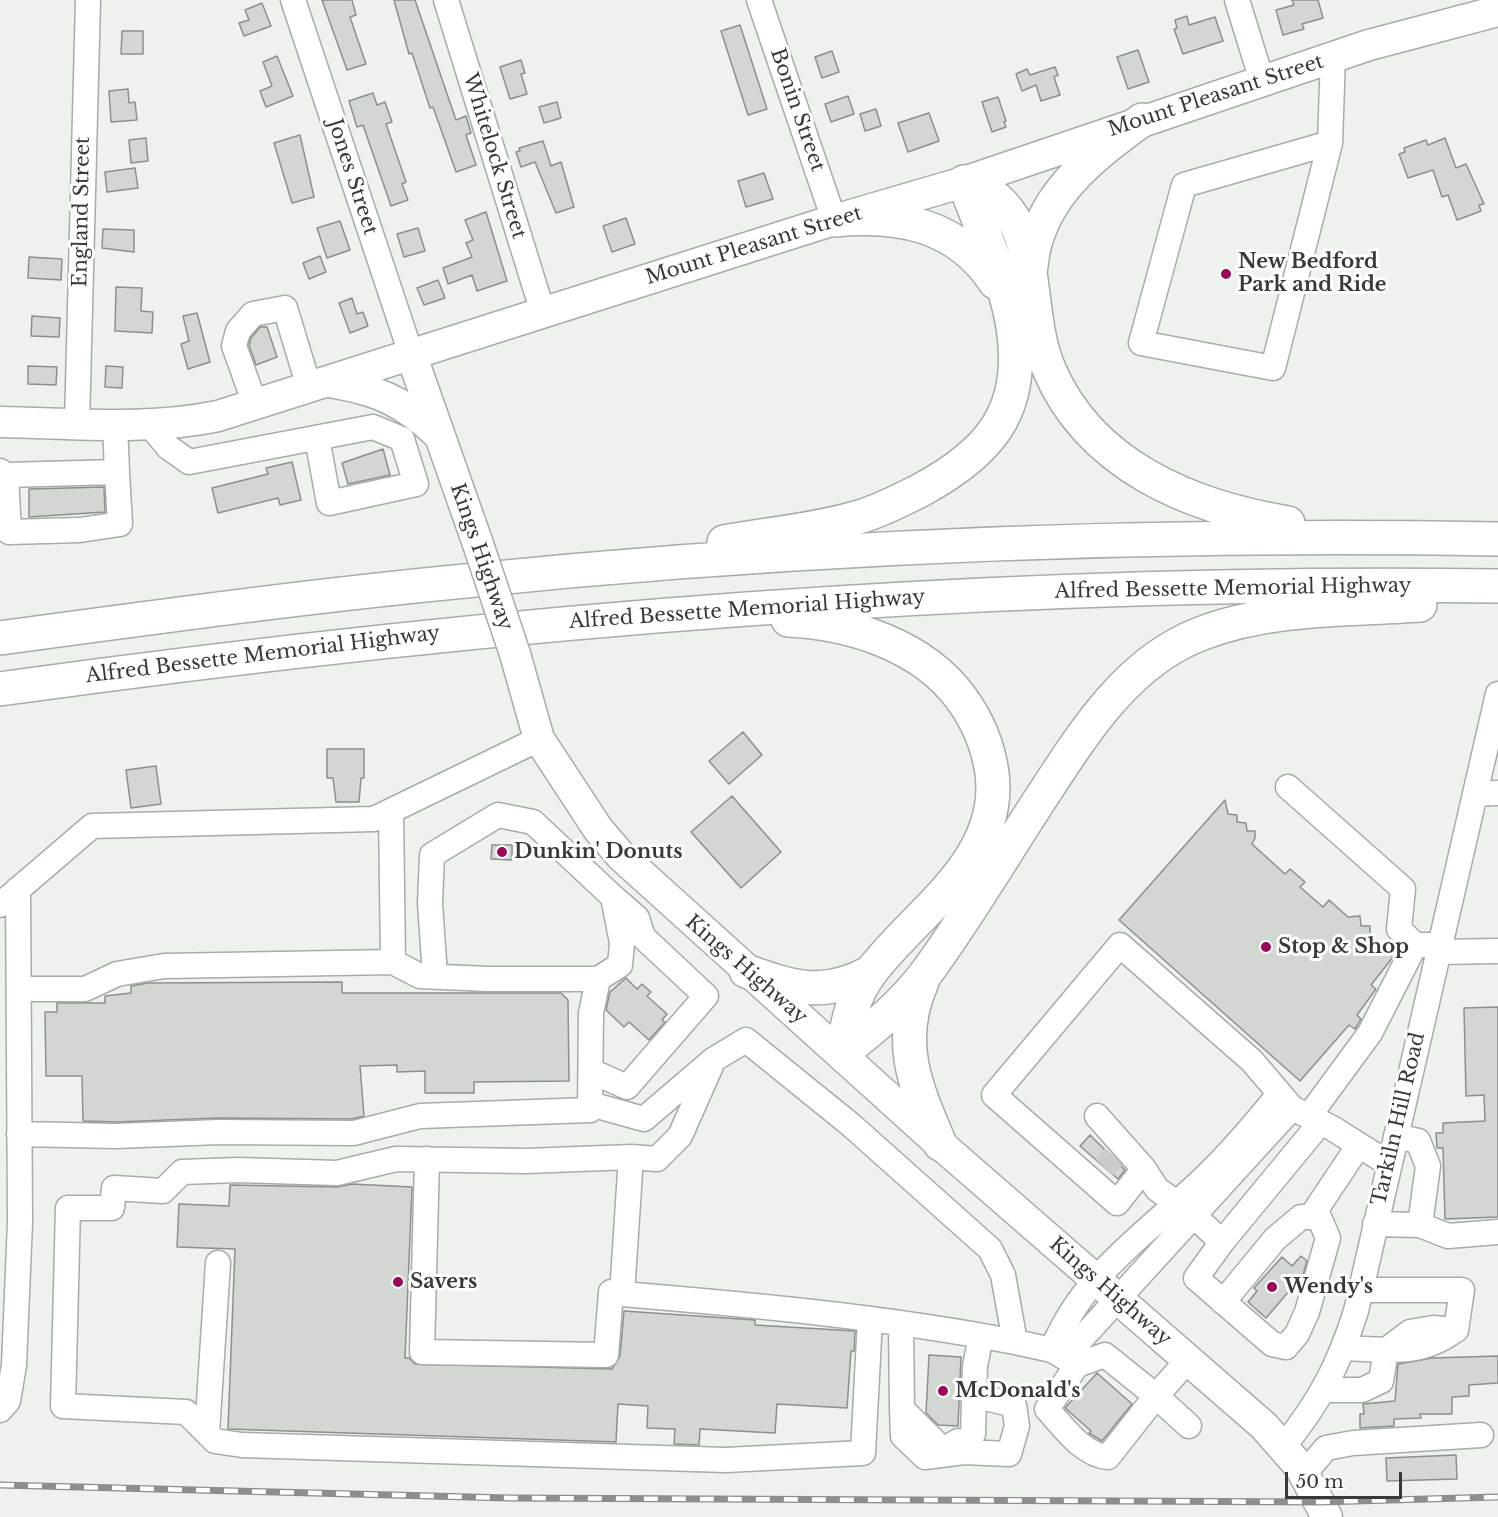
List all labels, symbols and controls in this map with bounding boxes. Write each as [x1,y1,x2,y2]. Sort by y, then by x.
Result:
street label: Bonin Street [765,45,829,175]
street label: Mount Pleasant Street [1105,50,1327,142]
street label: Whitelock Street [457,70,531,242]
street label: Jones Street [322,116,382,238]
street label: England Street [69,136,95,288]
street label: Mount Pleasant Street [643,202,865,290]
place label: New Bedford Park and Ride [1238,250,1386,297]
marker: New Bedford Park and Ride [1219,267,1233,281]
street label: Kings Highway [445,480,517,634]
street label: Alfred Bessette Memorial Highway [1054,574,1412,604]
street label: Alfred Bessette Memorial Highway [568,586,926,634]
street label: Alfred Bessette Memorial Highway [84,621,442,689]
place label: Dunkin' Donuts [514,840,682,864]
marker: Dunkin' Donuts [495,845,509,859]
street label: Kings Highway [680,910,812,1030]
place label: Stop & Shop [1278,935,1409,959]
marker: Stop & Shop [1259,940,1273,954]
street label: Tarkiln Hill Road [1367,1030,1431,1208]
street label: Kings Highway [1044,1232,1176,1352]
place label: Savers [410,1270,477,1294]
marker: Savers [391,1275,405,1289]
place label: Wendy's [1284,1275,1373,1299]
marker: Wendy's [1265,1280,1279,1294]
place label: McDonald's [955,1379,1081,1403]
marker: McDonald's [936,1384,950,1398]
scale bar [1288,1460,1405,1498]
text: 50 m [1296,1471,1344,1493]

